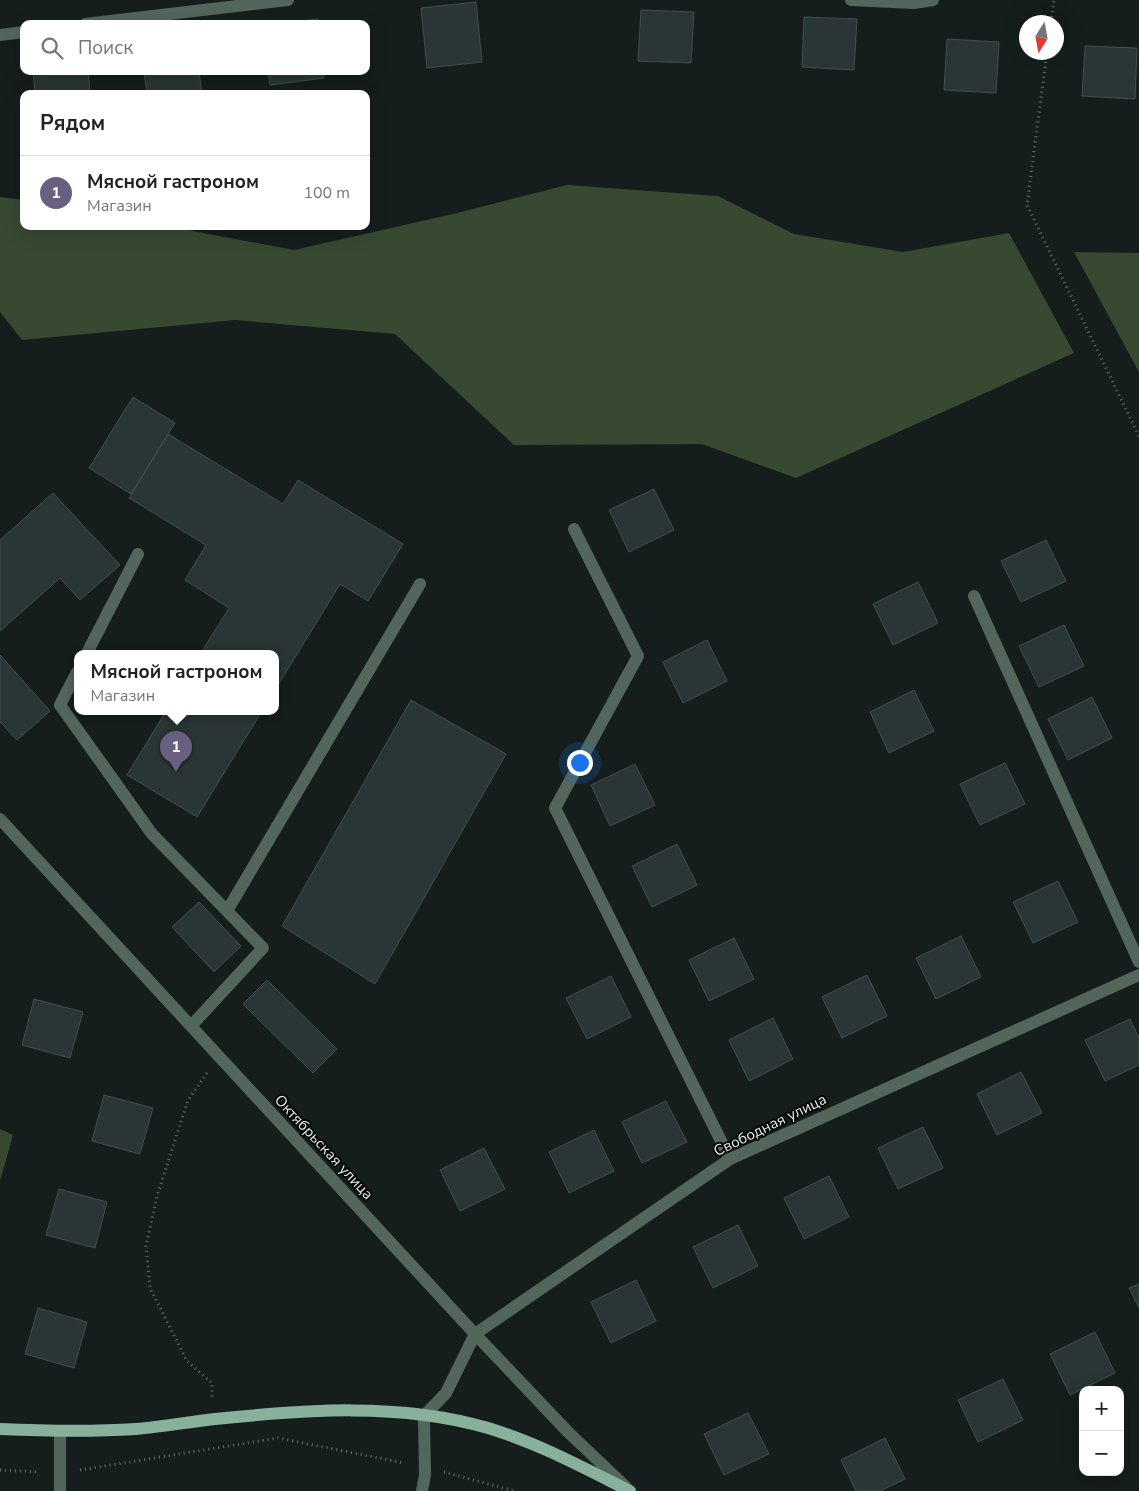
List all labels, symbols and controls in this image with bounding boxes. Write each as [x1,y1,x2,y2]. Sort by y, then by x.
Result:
north arrow [1019,15,1064,60]
search box [20,20,370,75]
icon: search [38,34,66,62]
text: Поиск [78,35,133,61]
text: Рядом [40,109,105,137]
text: Мясной гастроном [87,169,259,195]
text: 1 [51,182,61,204]
text: 100 m [303,182,350,204]
text: Магазин [87,195,152,217]
popup [74,650,279,715]
text: Мясной гастроном [91,659,262,685]
text: Магазин [91,685,155,707]
pin: 1 [160,731,192,772]
your location [567,750,593,776]
street label: Свободная улица [710,1089,830,1161]
street label: Октябрьская улица [270,1090,378,1204]
map controls [1079,1386,1124,1476]
button: + [1079,1386,1124,1431]
button: − [1079,1431,1124,1476]

